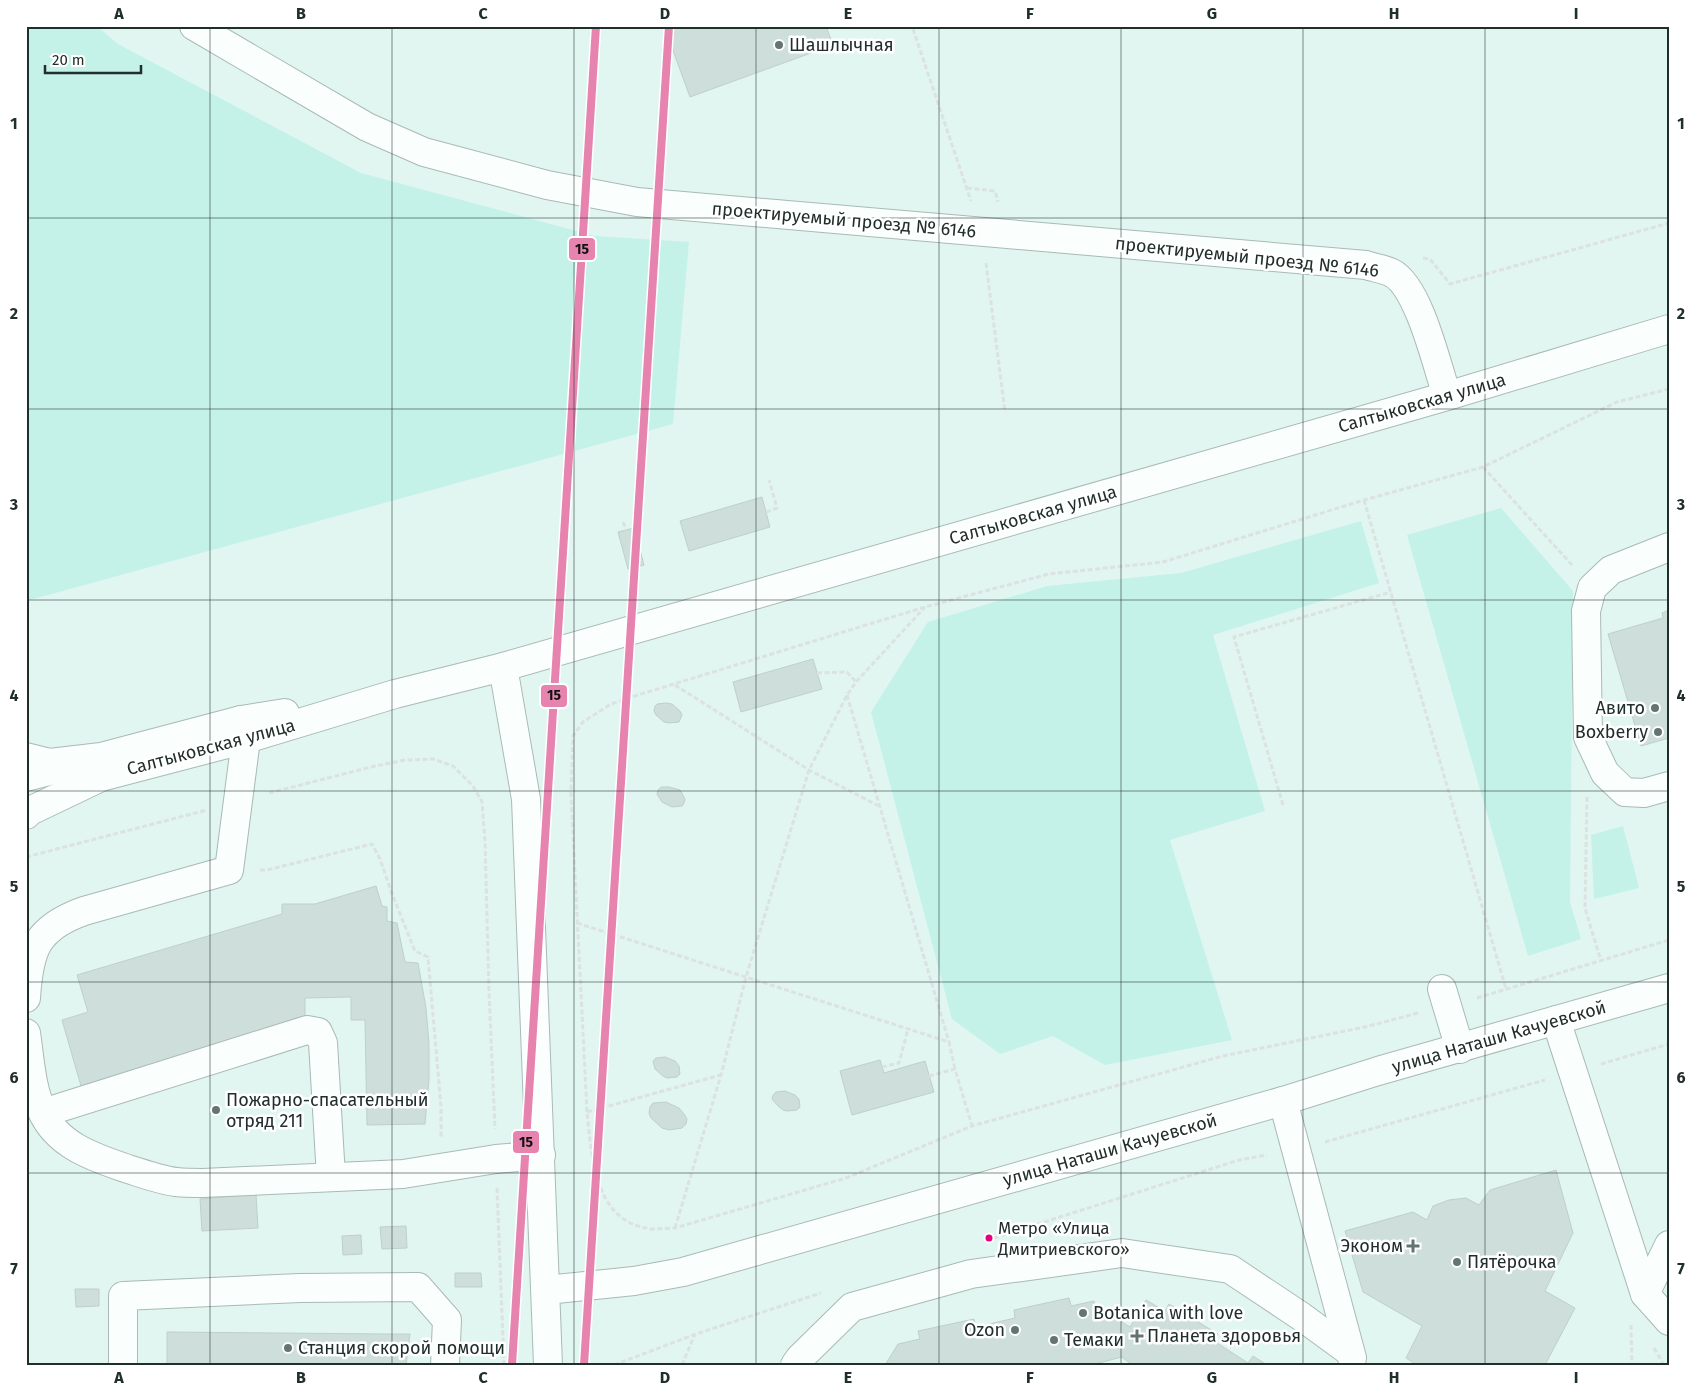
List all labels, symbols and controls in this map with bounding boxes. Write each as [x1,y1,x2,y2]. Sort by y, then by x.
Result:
text: A [113,4,124,23]
text: B [296,4,306,23]
text: C [478,4,488,23]
text: D [660,4,670,23]
text: E [844,4,852,23]
text: F [1026,4,1034,23]
text: G [1207,4,1217,23]
text: H [1389,4,1399,23]
text: I [1574,4,1578,23]
place label: Шашлычная [789,34,894,56]
marker: Шашлычная [773,39,785,51]
scale bar [45,42,141,74]
text: 20 m [52,51,85,69]
text: 1 [10,114,18,133]
text: 1 [1677,114,1685,133]
street label: проектируемый проезд № 6146 [711,197,977,243]
street label: проектируемый проезд № 6146 [1114,232,1380,282]
line badge: 15 [568,237,596,261]
text: 15 [575,241,589,258]
text: 2 [10,304,18,323]
text: 2 [1677,304,1685,323]
street label: Салтыковская улица [1336,369,1508,437]
street label: Салтыковская улица [947,481,1119,549]
text: 3 [9,495,18,514]
text: 3 [1676,495,1685,514]
line badge: 15 [540,684,568,708]
text: 4 [9,686,19,705]
text: 4 [1676,686,1686,705]
text: 15 [547,687,561,704]
place label: Авито [1596,697,1645,719]
marker: Авито [1649,702,1661,714]
street label: Салтыковская улица [124,714,298,780]
place label: Boxberry [1575,721,1648,743]
marker: Boxberry [1652,726,1664,738]
text: 5 [10,877,19,896]
text: 5 [1677,877,1686,896]
street label: улица Наташи Качуевской [1389,996,1609,1078]
text: 6 [9,1068,19,1087]
text: 6 [1676,1068,1686,1087]
place label: Пожарно-спасательный отряд 211 [226,1089,429,1132]
marker: Пожарно-спасательный отряд 211 [210,1104,222,1116]
street label: улица Наташи Качуевской [1000,1109,1220,1191]
line badge: 15 [512,1130,540,1154]
text: 15 [519,1134,533,1151]
place label: Метро «Улица Дмитриевского» [997,1218,1130,1260]
marker: Метро «Улица Дмитриевского» [984,1233,994,1243]
place label: Эконом [1340,1235,1403,1257]
marker: Эконом [1407,1240,1419,1252]
place label: Пятёрочка [1467,1251,1557,1273]
marker: Пятёрочка [1451,1256,1463,1268]
text: 7 [10,1259,18,1278]
text: 7 [1677,1259,1685,1278]
place label: Botanica with love [1093,1302,1243,1324]
marker: Botanica with love [1077,1307,1089,1319]
place label: Ozon [964,1319,1005,1341]
marker: Ozon [1009,1324,1021,1336]
place label: Планета здоровья [1147,1325,1301,1347]
place label: Темаки [1064,1329,1124,1351]
marker: Планета здоровья [1131,1330,1143,1342]
marker: Темаки [1048,1334,1060,1346]
place label: Станция скорой помощи [298,1337,505,1359]
marker: Станция скорой помощи [282,1342,294,1354]
text: A [113,1368,124,1387]
text: B [296,1368,306,1387]
text: C [478,1368,488,1387]
text: D [660,1368,670,1387]
text: E [844,1368,852,1387]
text: F [1026,1368,1034,1387]
text: G [1207,1368,1217,1387]
text: H [1389,1368,1399,1387]
text: I [1574,1368,1578,1387]

